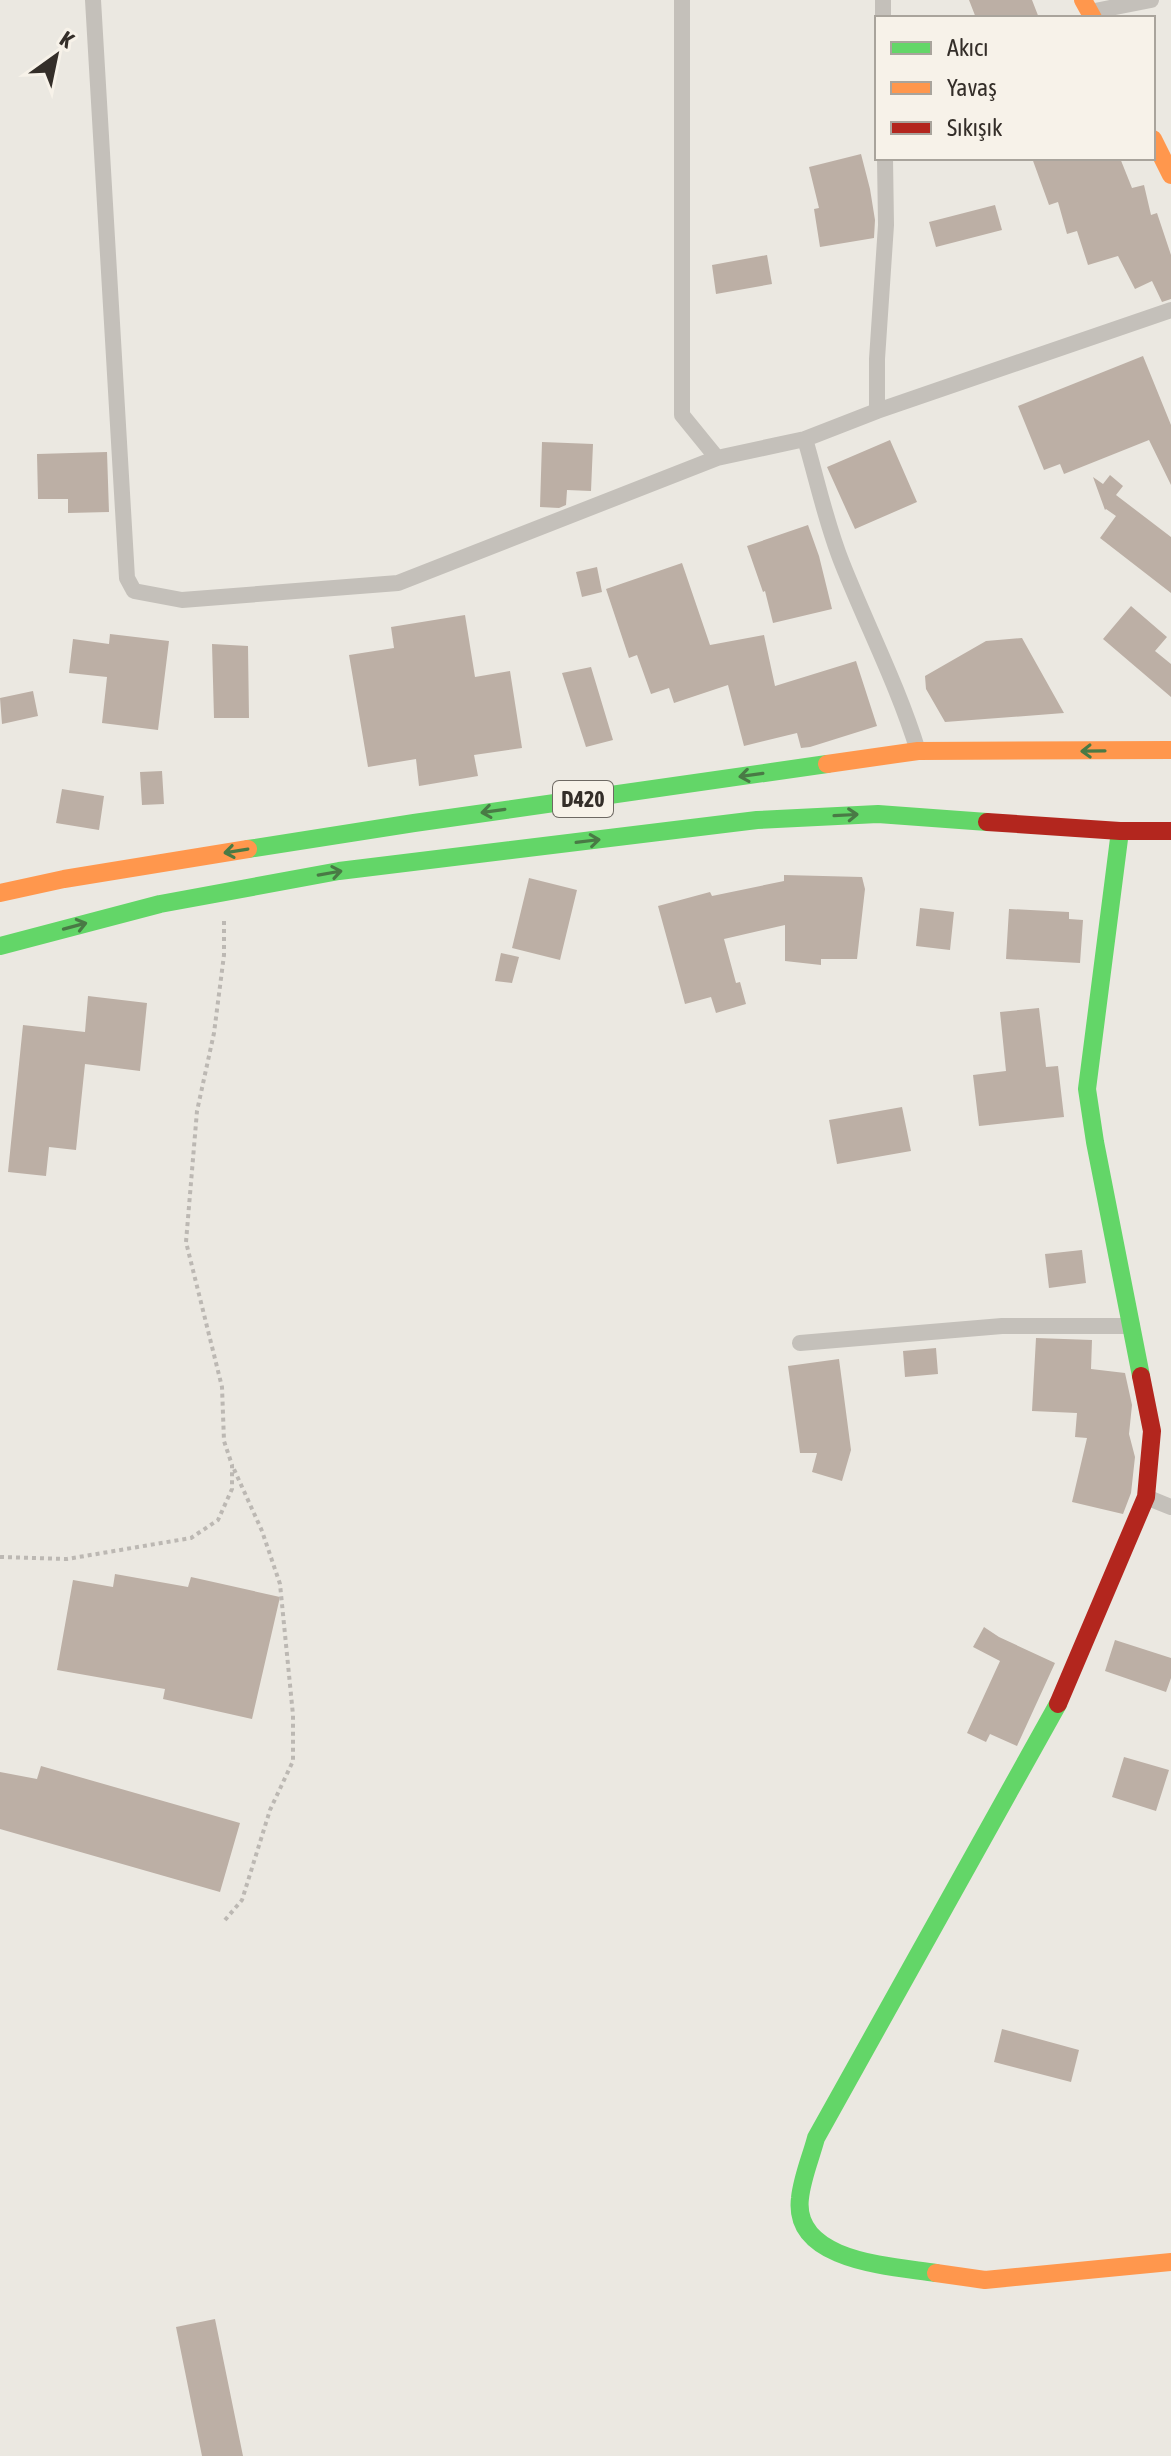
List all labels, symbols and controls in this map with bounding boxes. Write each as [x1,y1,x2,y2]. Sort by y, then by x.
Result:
north arrow [16,16,96,96]
legend [875,16,1155,160]
text: K [55,25,79,53]
text: Akıcı [947,34,989,61]
text: Yavaş [947,74,997,101]
text: Sıkışık [947,114,1003,141]
one-way arrow [1080,744,1107,759]
one-way arrow [739,768,764,783]
road number: D420 [553,781,613,817]
one-way arrow [480,804,507,819]
one-way arrow [832,807,859,822]
one-way arrow [575,833,600,848]
one-way arrow [224,845,250,860]
one-way arrow [316,864,342,879]
one-way arrow [62,918,88,933]

